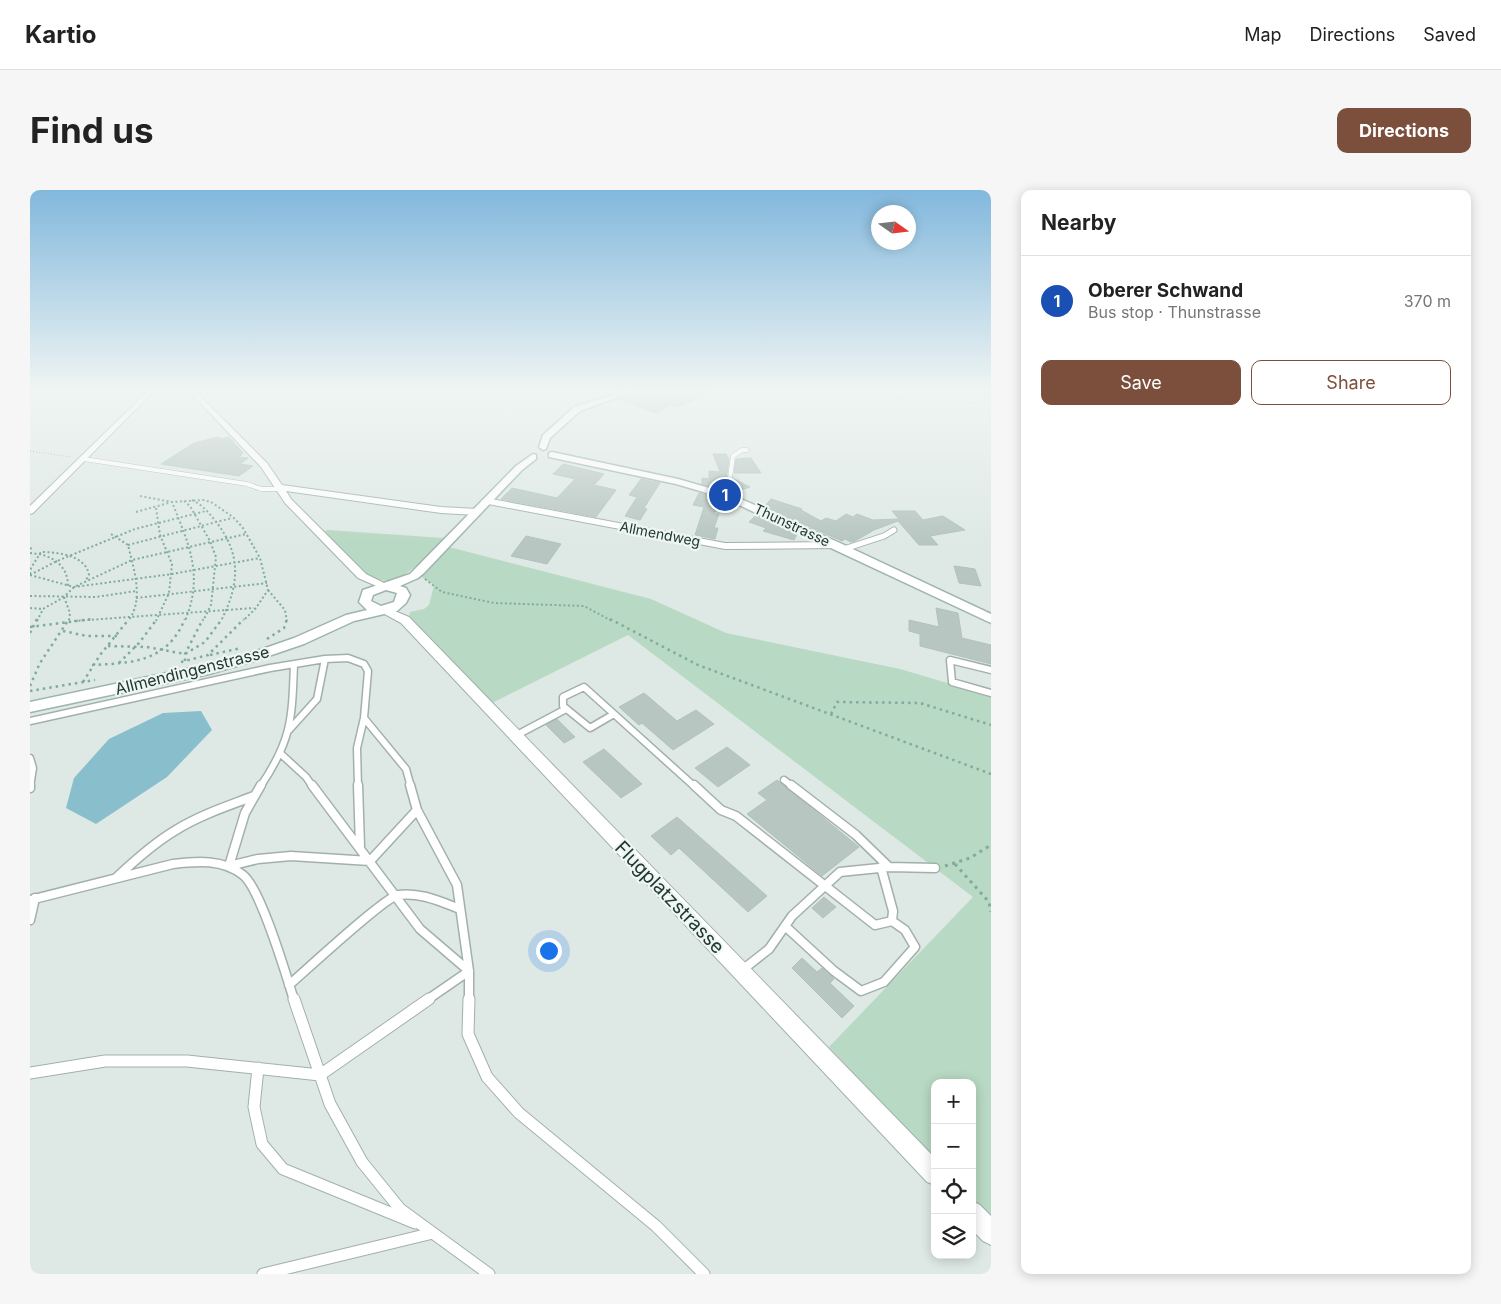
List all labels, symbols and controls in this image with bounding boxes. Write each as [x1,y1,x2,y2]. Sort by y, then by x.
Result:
text: Kartio [25,20,96,49]
text: Map [1244,24,1282,45]
text: Directions [1310,24,1395,45]
text: Saved [1423,24,1476,45]
button: Directions [1337,108,1471,153]
text: Find us [30,109,154,151]
north arrow [871,205,916,250]
text: Nearby [1041,210,1116,235]
text: Oberer Schwand [1088,279,1243,302]
text: 1 [1054,291,1060,311]
text: 370 m [1404,291,1451,311]
text: Bus stop · Thunstrasse [1088,302,1261,322]
button: Save [1041,360,1241,405]
button: Share [1251,360,1451,405]
pin: 1 [709,476,741,514]
street label: Thunstrasse [751,500,833,550]
street label: Allmendweg [618,517,702,550]
street label: Allmendingenstrasse [113,641,271,699]
street label: Flugplatzstrasse [610,836,729,958]
your location [536,938,562,964]
map controls [931,1079,976,1259]
button: + [931,1079,976,1124]
button: − [931,1124,976,1169]
button: locate [931,1169,976,1214]
button: layers [931,1214,976,1259]

